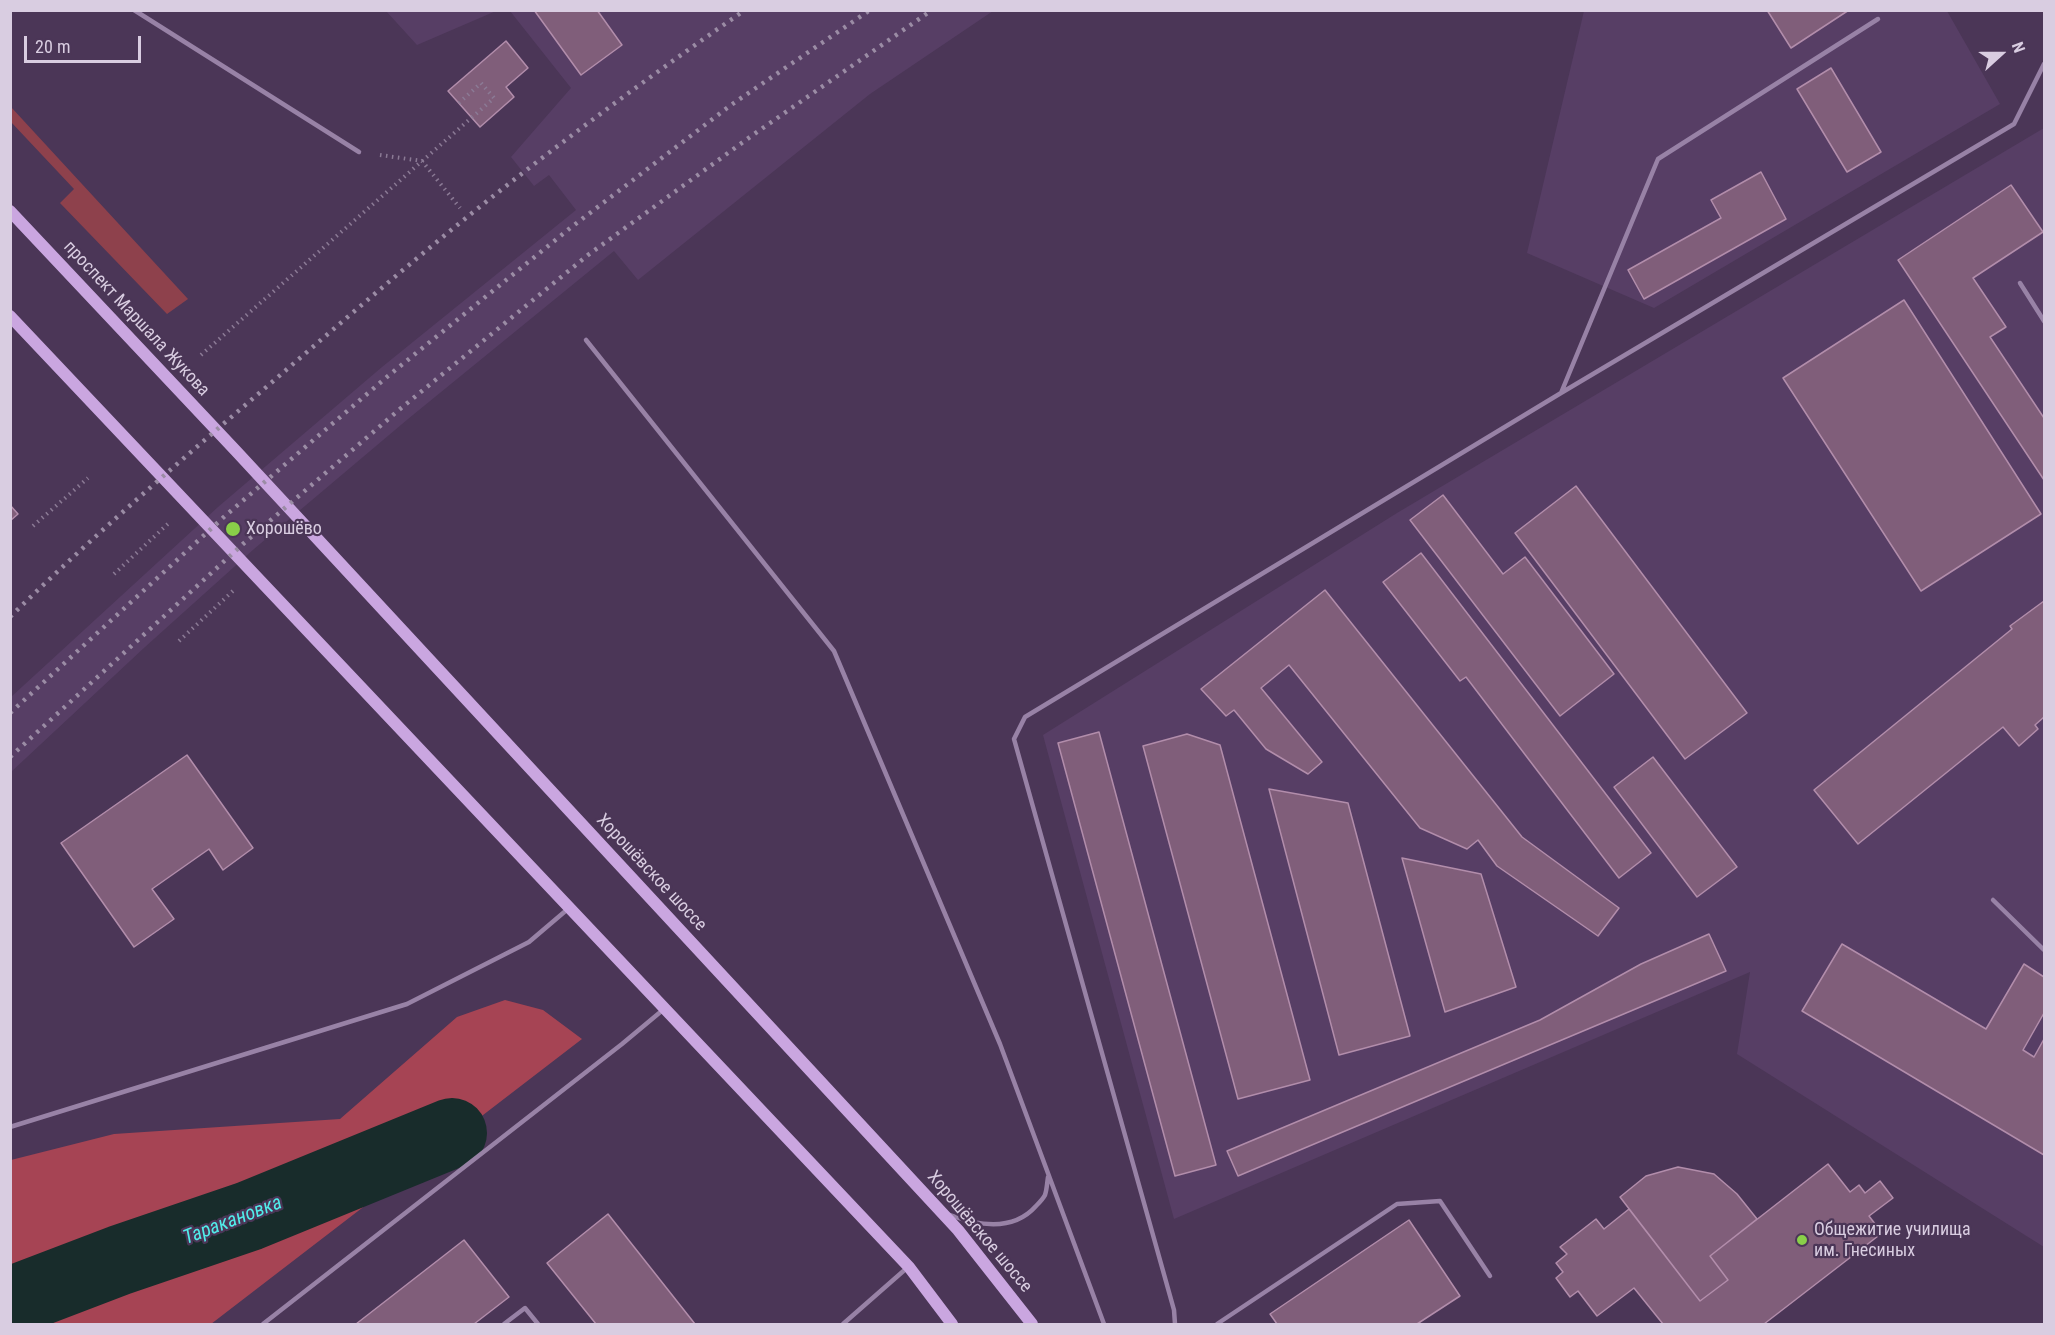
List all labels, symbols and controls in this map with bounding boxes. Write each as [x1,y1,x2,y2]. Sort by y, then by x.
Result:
scale bar [27,24,144,62]
north arrow [1971,24,2031,84]
text: 20 m [35,36,70,57]
text: N [2008,39,2029,55]
street label: проспект Маршала Жукова [58,237,214,401]
place label: Хорошёво [246,518,322,540]
marker: Хорошёво [224,520,242,538]
street label: Хорошёвское шоссе [591,810,711,936]
street label: Хорошёвское шоссе [922,1167,1036,1297]
water label: Таракановка [180,1191,286,1251]
place label: Общежитие училища им. Гнесиных [1814,1219,1971,1262]
marker: Общежитие училища им. Гнесиных [1795,1233,1809,1247]

